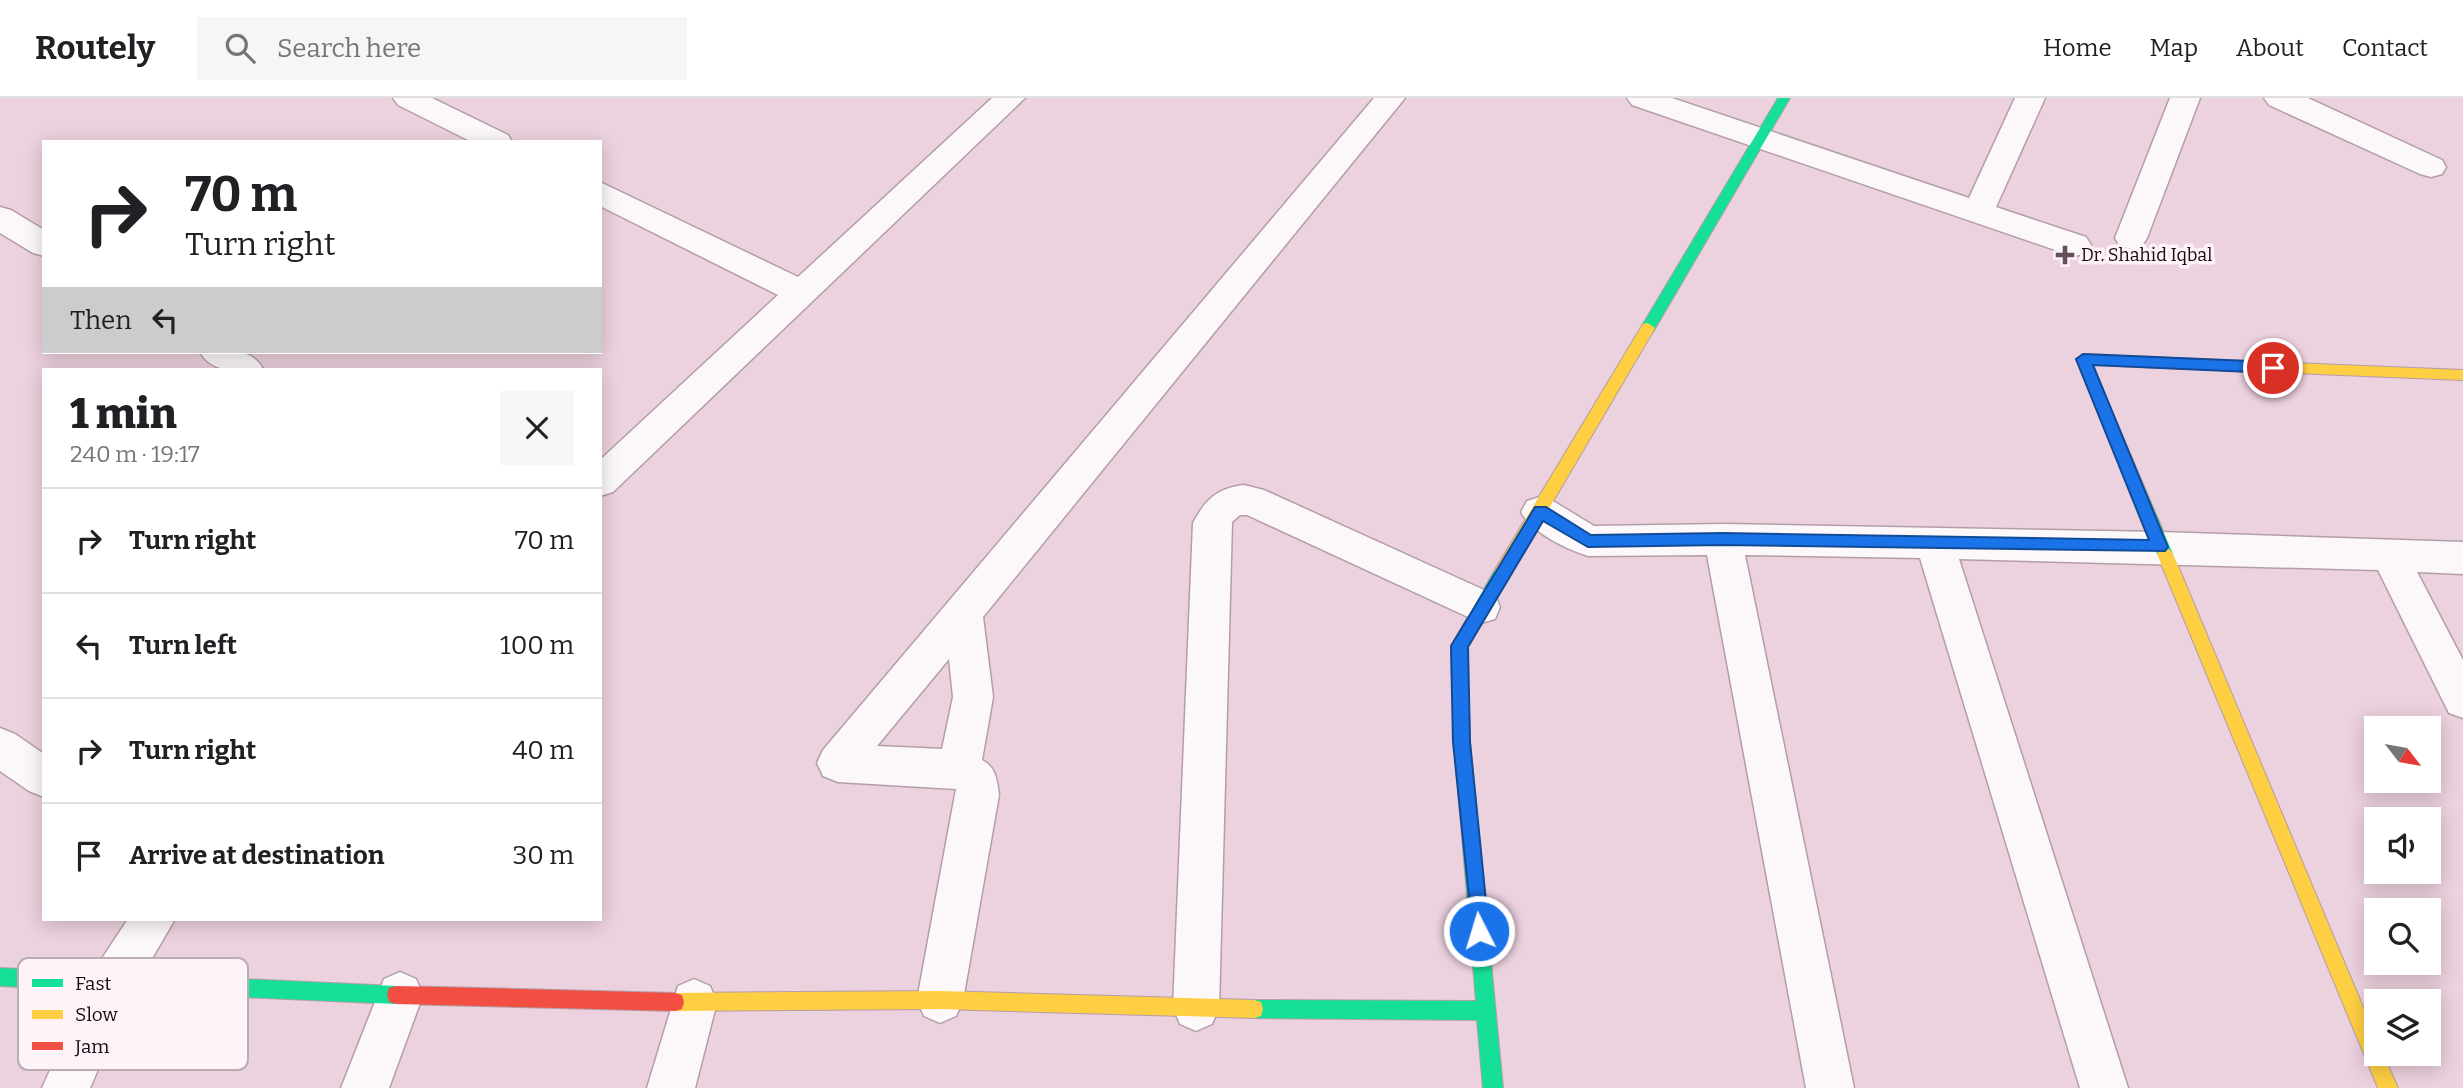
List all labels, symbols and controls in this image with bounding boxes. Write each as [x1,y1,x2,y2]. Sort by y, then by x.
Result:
search box [197,17,687,80]
text: Routely [35,28,155,68]
icon: search [221,29,259,67]
text: Search here [277,33,421,64]
text: Home [2043,34,2112,62]
text: Map [2150,34,2198,62]
text: About [2236,34,2304,62]
text: Contact [2342,34,2428,62]
text: 70 m [185,165,297,224]
icon: right [70,168,161,259]
text: Turn right [185,225,336,263]
place label: Dr. Shahid Iqbal [2081,244,2212,266]
marker: Dr. Shahid Iqbal [2055,245,2075,265]
icon: left [146,301,184,339]
text: Then [70,305,132,336]
pin [2243,338,2303,398]
icon: arrive [2254,349,2292,387]
text: 1 min [70,389,177,439]
button: close [500,391,574,465]
text: 240 m · 19:17 [70,440,200,468]
icon: right [70,522,108,560]
text: Turn right [129,525,256,556]
text: 70 m [515,525,574,556]
icon: left [70,627,108,665]
text: Turn left [129,630,237,661]
text: 100 m [500,630,574,661]
north arrow [2364,716,2441,793]
map controls [2364,716,2441,1066]
icon: right [70,732,108,770]
text: Turn right [129,735,256,766]
text: 40 m [512,735,574,766]
button: sound [2364,807,2441,884]
icon: arrive [70,837,108,875]
text: Arrive at destination [129,840,384,871]
text: 30 m [513,840,574,871]
position arrow [1442,894,1516,968]
button: search [2364,898,2441,975]
legend [18,958,248,1070]
text: Fast [75,972,112,995]
button: layers [2364,989,2441,1066]
text: Slow [75,1003,118,1026]
text: Jam [74,1035,109,1058]

